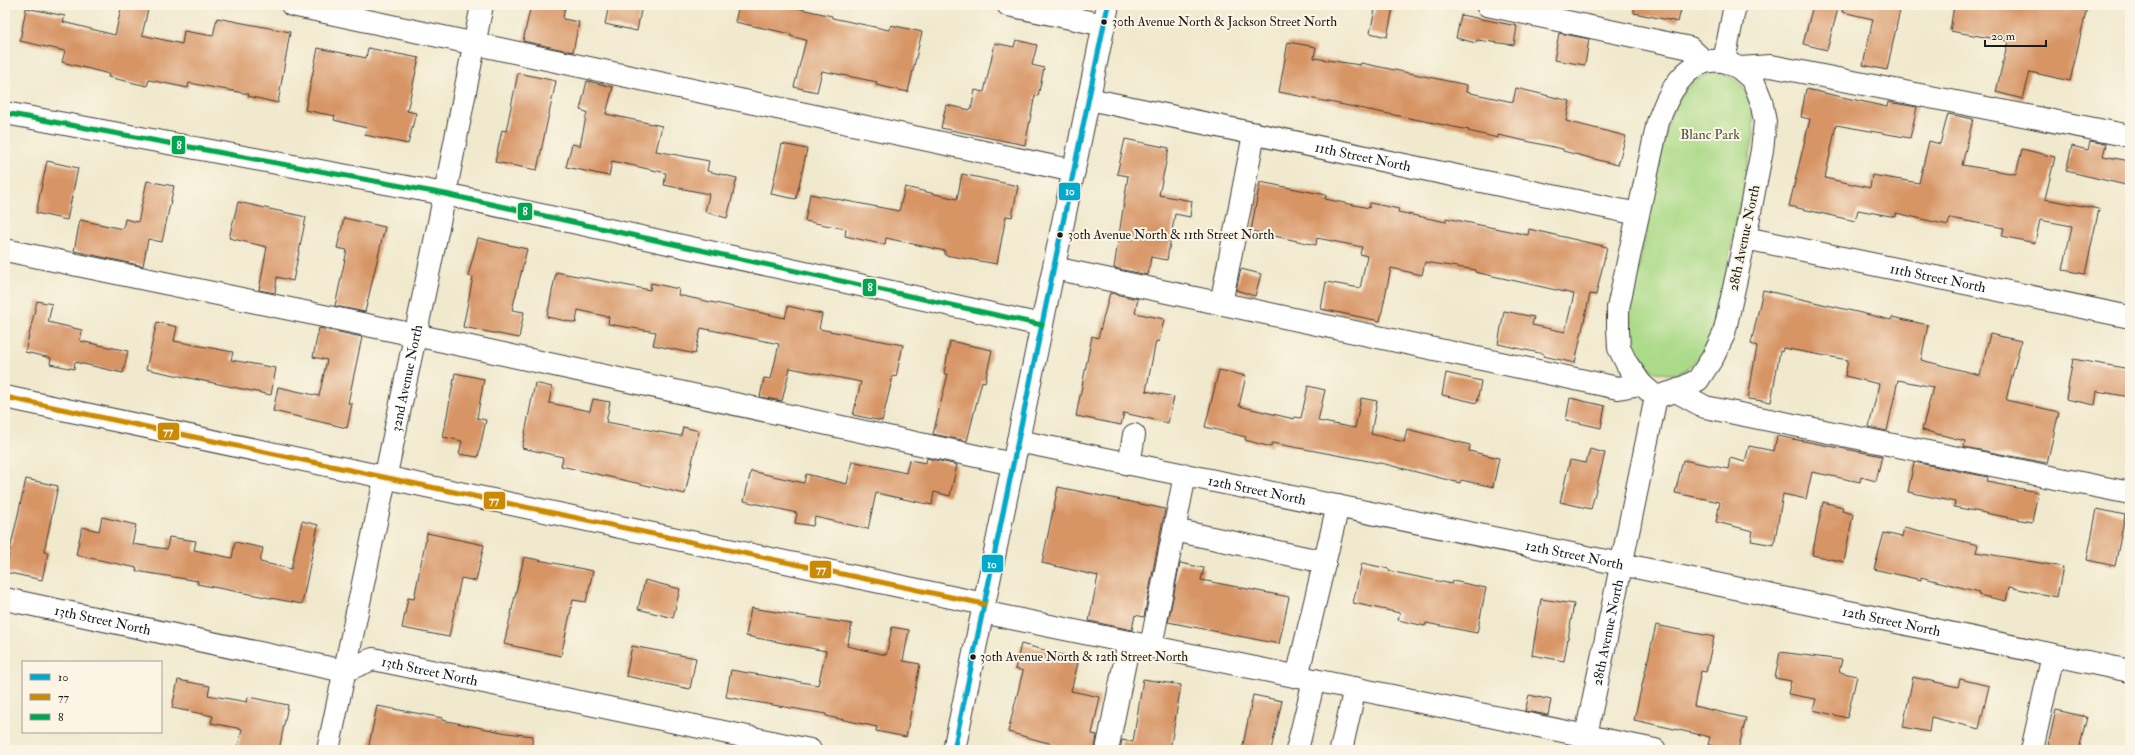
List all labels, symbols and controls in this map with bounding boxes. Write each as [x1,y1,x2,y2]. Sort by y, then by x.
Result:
place label: 30th Avenue North & Jackson Street North [1112,14,1337,30]
marker: 30th Avenue North & Jackson Street North [1099,17,1109,27]
scale bar [1985,22,2046,48]
text: 20 m [1991,29,2016,44]
park label: Blanc Park [1680,126,1740,143]
line badge: 8 [171,135,186,155]
street label: 11th Street North [1314,138,1413,175]
text: 8 [176,139,182,152]
line badge: 10 [1058,182,1081,201]
street label: 28th Avenue North [1724,183,1764,293]
text: 10 [1065,185,1075,198]
line badge: 8 [517,202,533,221]
text: 8 [522,205,528,218]
place label: 30th Avenue North & 11th Street North [1068,227,1274,243]
marker: 30th Avenue North & 11th Street North [1055,230,1065,240]
street label: 11th Street North [1888,259,1988,296]
line badge: 8 [862,278,877,297]
text: 8 [867,281,873,294]
street label: 32nd Avenue North [387,322,426,433]
line badge: 77 [157,422,180,441]
text: 77 [163,425,174,438]
street label: 12th Street North [1207,471,1308,508]
line badge: 77 [483,491,506,510]
text: 77 [489,494,500,507]
street label: 12th Street North [1524,536,1626,573]
line badge: 10 [981,554,1004,573]
text: 10 [987,558,997,571]
line badge: 77 [809,560,832,579]
text: 77 [816,563,827,576]
street label: 28th Avenue North [1588,577,1627,687]
street label: 13th Street North [53,601,153,638]
street label: 12th Street North [1841,602,1943,640]
place label: 30th Avenue North & 12th Street North [980,649,1188,665]
marker: 30th Avenue North & 12th Street North [968,652,978,662]
street label: 13th Street North [380,653,480,689]
legend [22,661,162,733]
text: 10 [58,670,68,685]
text: 77 [58,690,70,705]
text: 8 [58,710,64,725]

